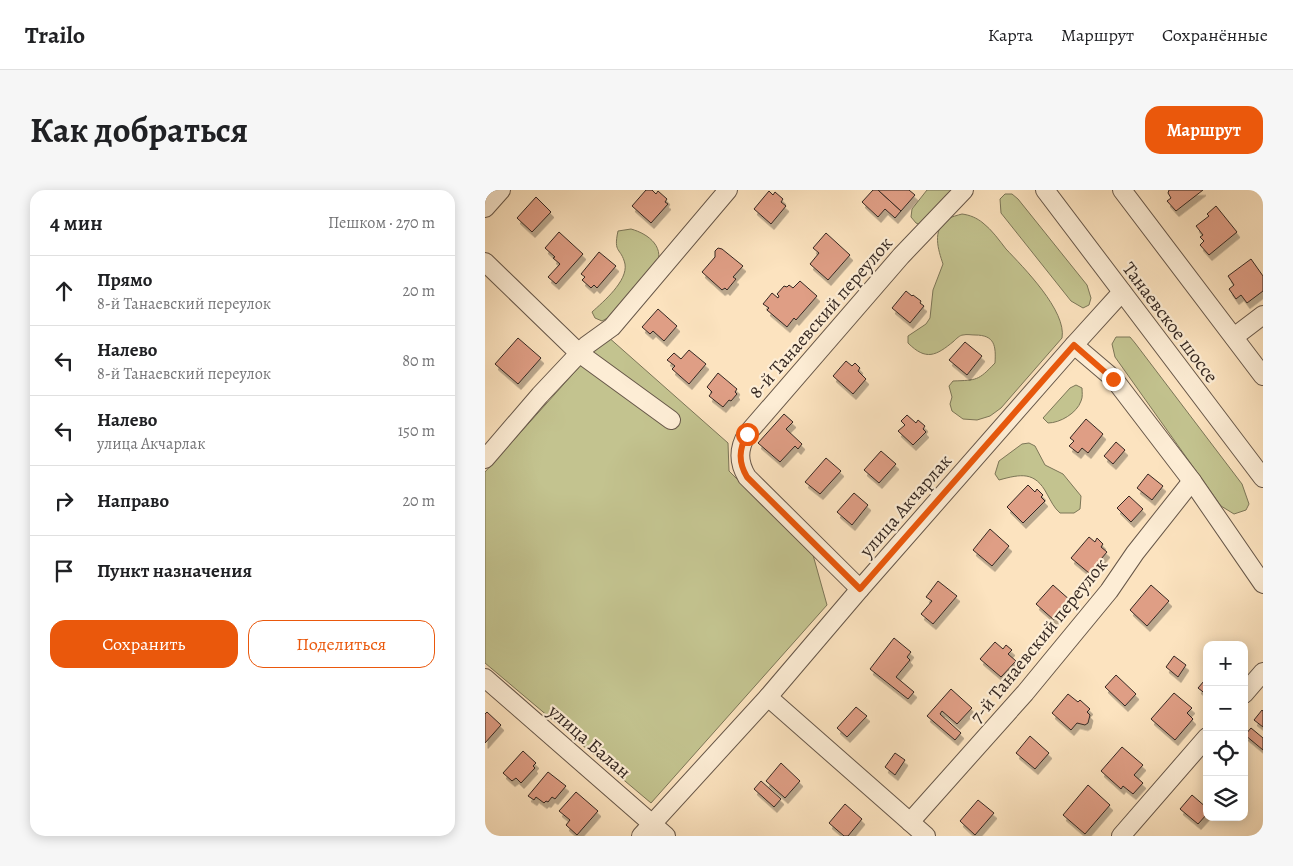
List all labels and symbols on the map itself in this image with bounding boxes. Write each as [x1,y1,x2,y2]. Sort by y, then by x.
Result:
street label: 8-й Танаевский переулок [743,231,898,404]
street label: Танаевское шоссе [1116,257,1224,388]
route end [1102,368,1125,391]
route start [736,423,759,446]
street label: улица Акчарлак [853,448,958,564]
street label: 7-й Танаевский переулок [964,552,1114,729]
street label: улица Балан [542,698,636,785]

